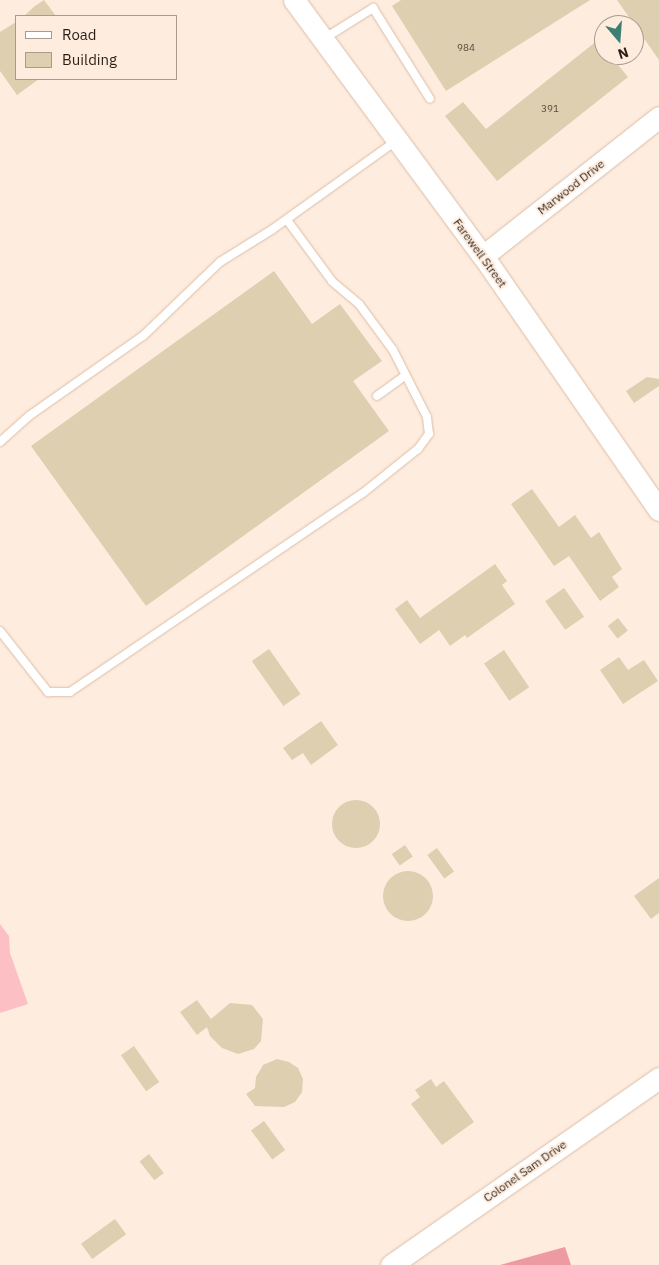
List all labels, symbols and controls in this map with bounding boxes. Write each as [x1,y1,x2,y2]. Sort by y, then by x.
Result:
legend [15,15,178,80]
north arrow [594,15,644,65]
text: Road [62,25,97,44]
house number: 984 [457,42,475,54]
text: N [616,43,631,63]
text: Building [62,50,117,69]
house number: 391 [541,103,559,115]
street label: Marwood Drive [535,156,607,218]
street label: Farewell Street [450,216,510,290]
street label: Colonel Sam Drive [481,1137,569,1205]

